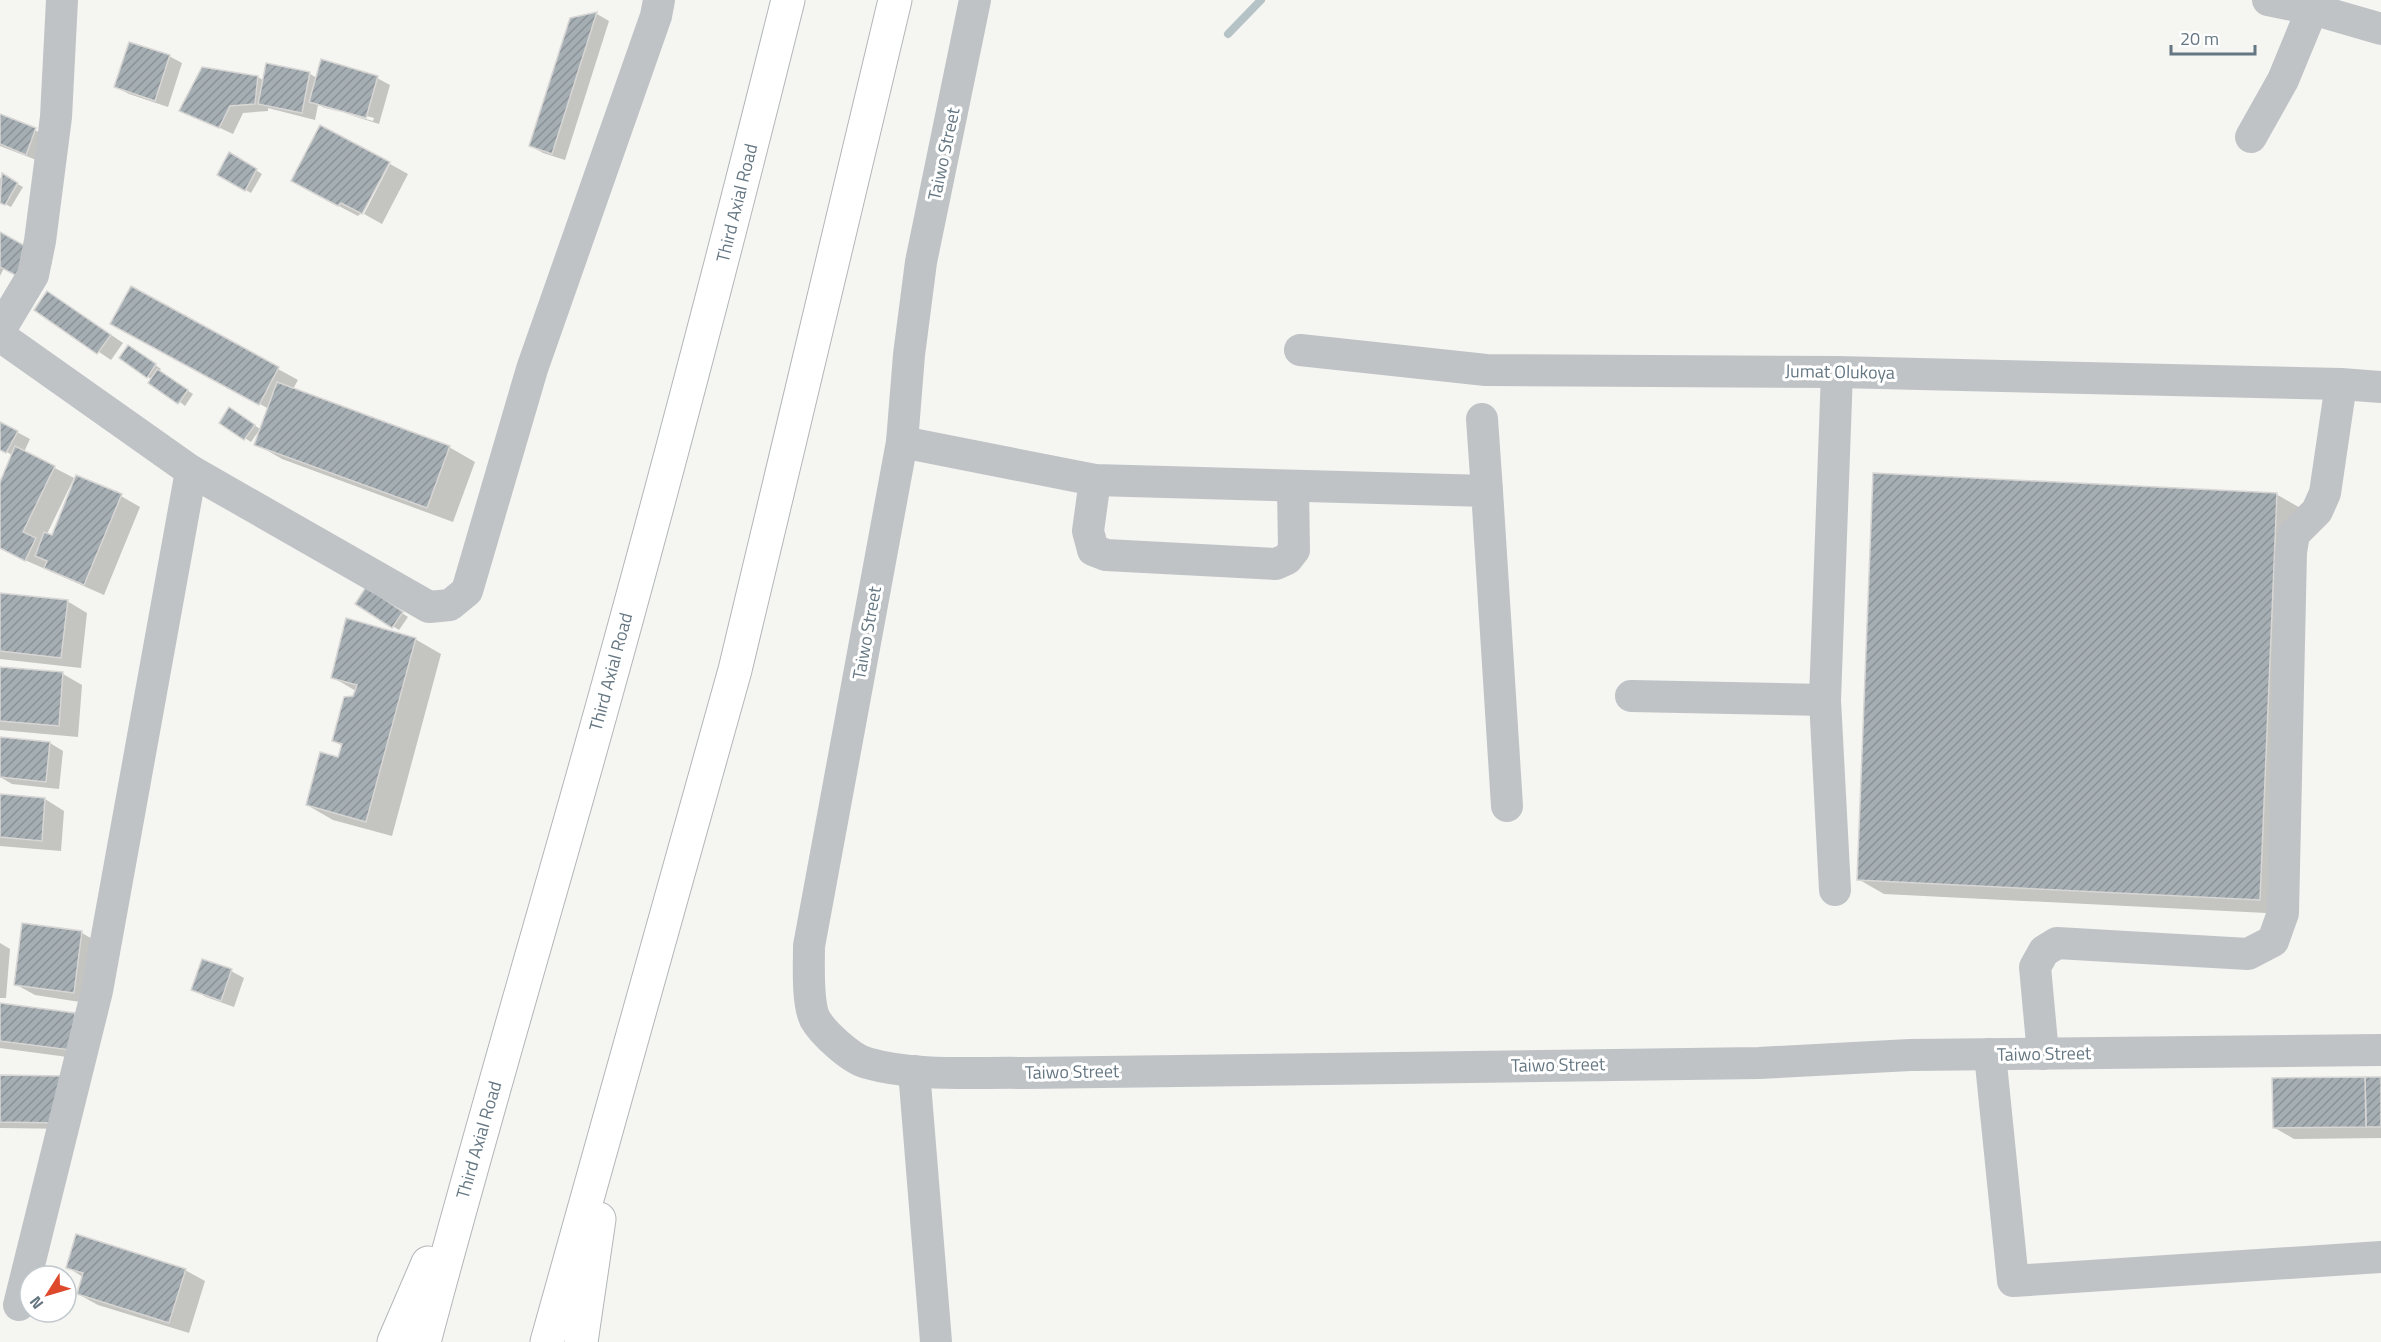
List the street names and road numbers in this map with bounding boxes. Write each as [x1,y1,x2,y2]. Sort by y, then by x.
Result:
street label: Taiwo Street [920,104,967,203]
street label: Third Axial Road [709,141,764,265]
street label: Jumat Olukoya [1785,357,1895,386]
street label: Taiwo Street [845,583,888,682]
street label: Third Axial Road [582,610,639,734]
street label: Taiwo Street [1997,1039,2092,1068]
street label: Taiwo Street [1511,1050,1606,1079]
street label: Taiwo Street [1025,1057,1120,1086]
street label: Third Axial Road [449,1078,508,1202]

